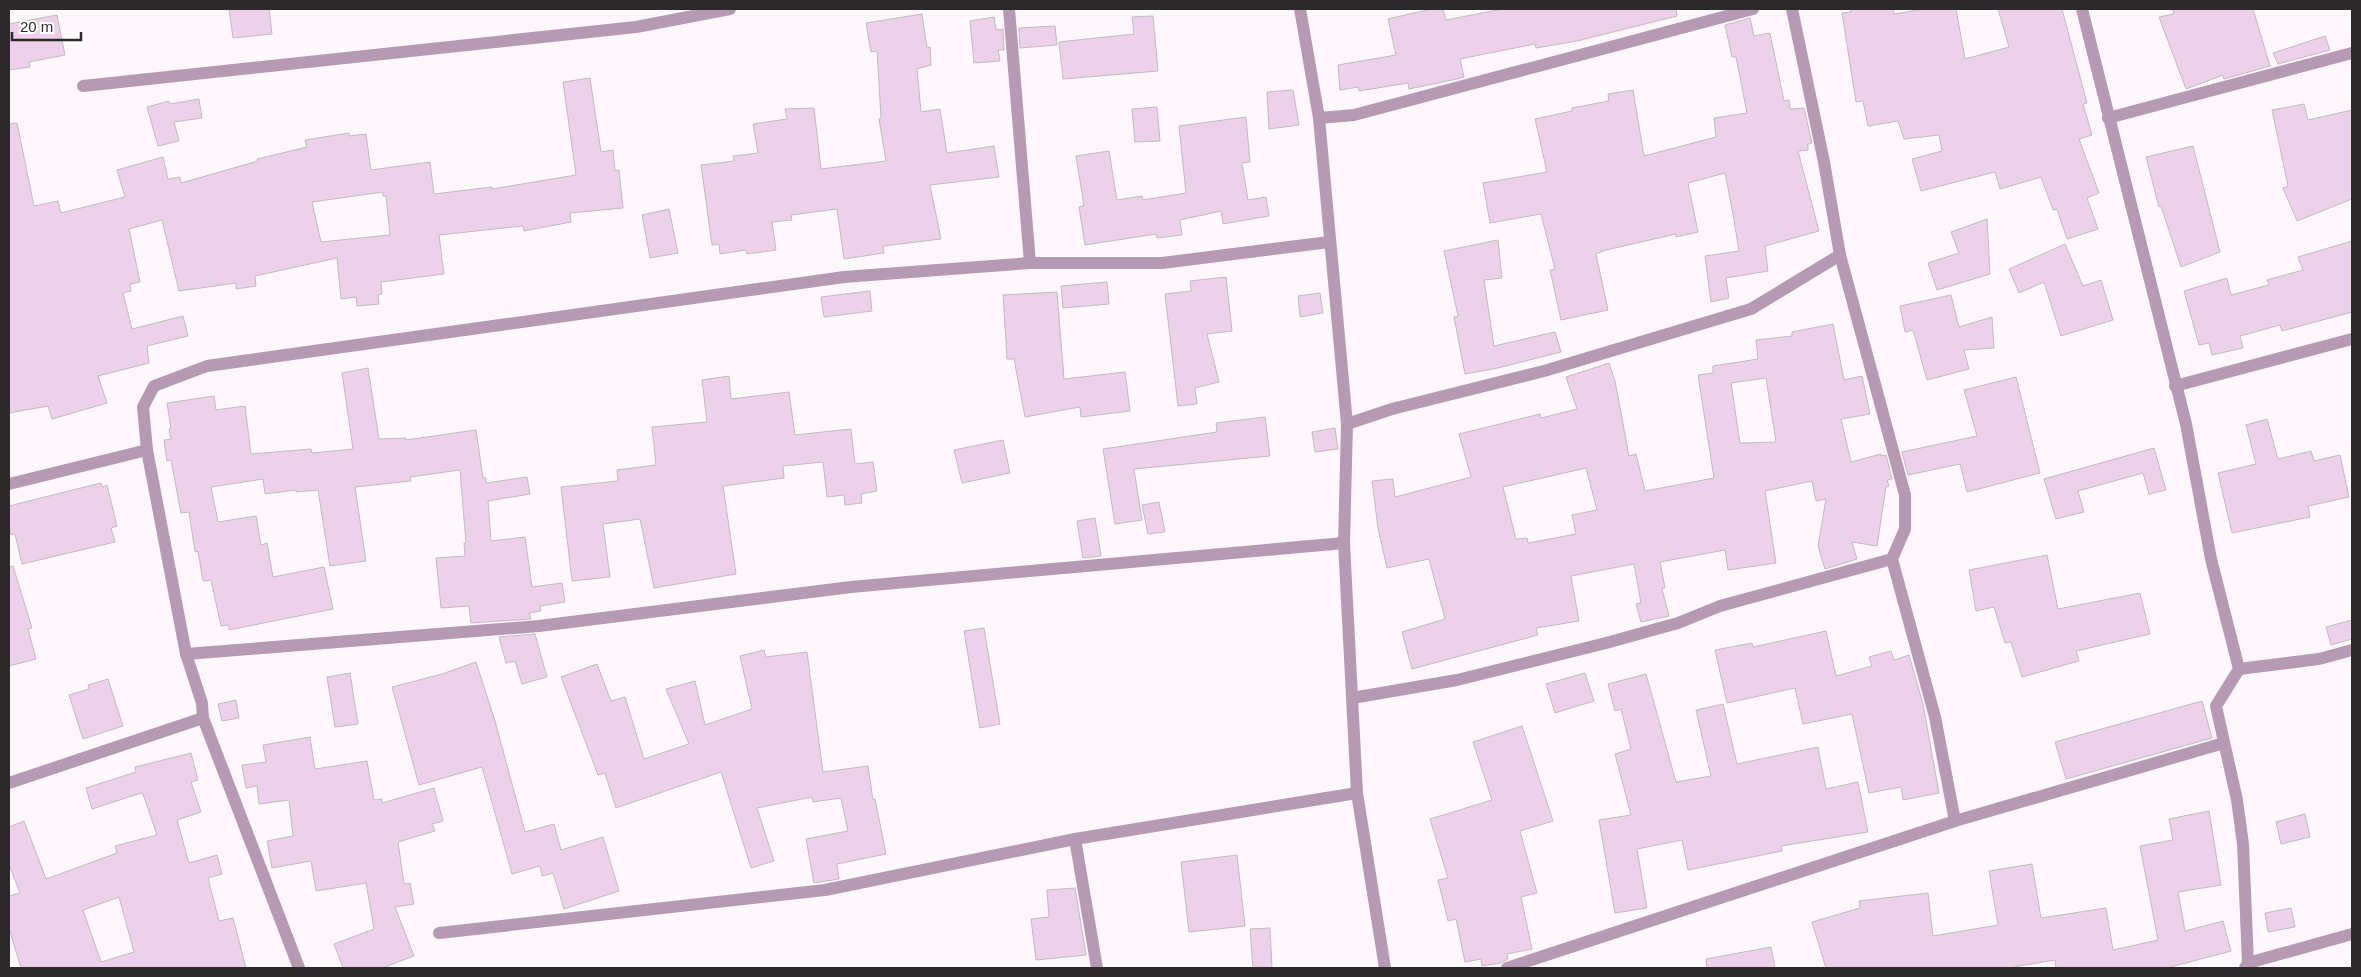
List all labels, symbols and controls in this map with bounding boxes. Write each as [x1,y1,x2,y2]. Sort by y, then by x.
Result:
scale bar [12,10,81,42]
text: 20 m [20,18,53,35]

